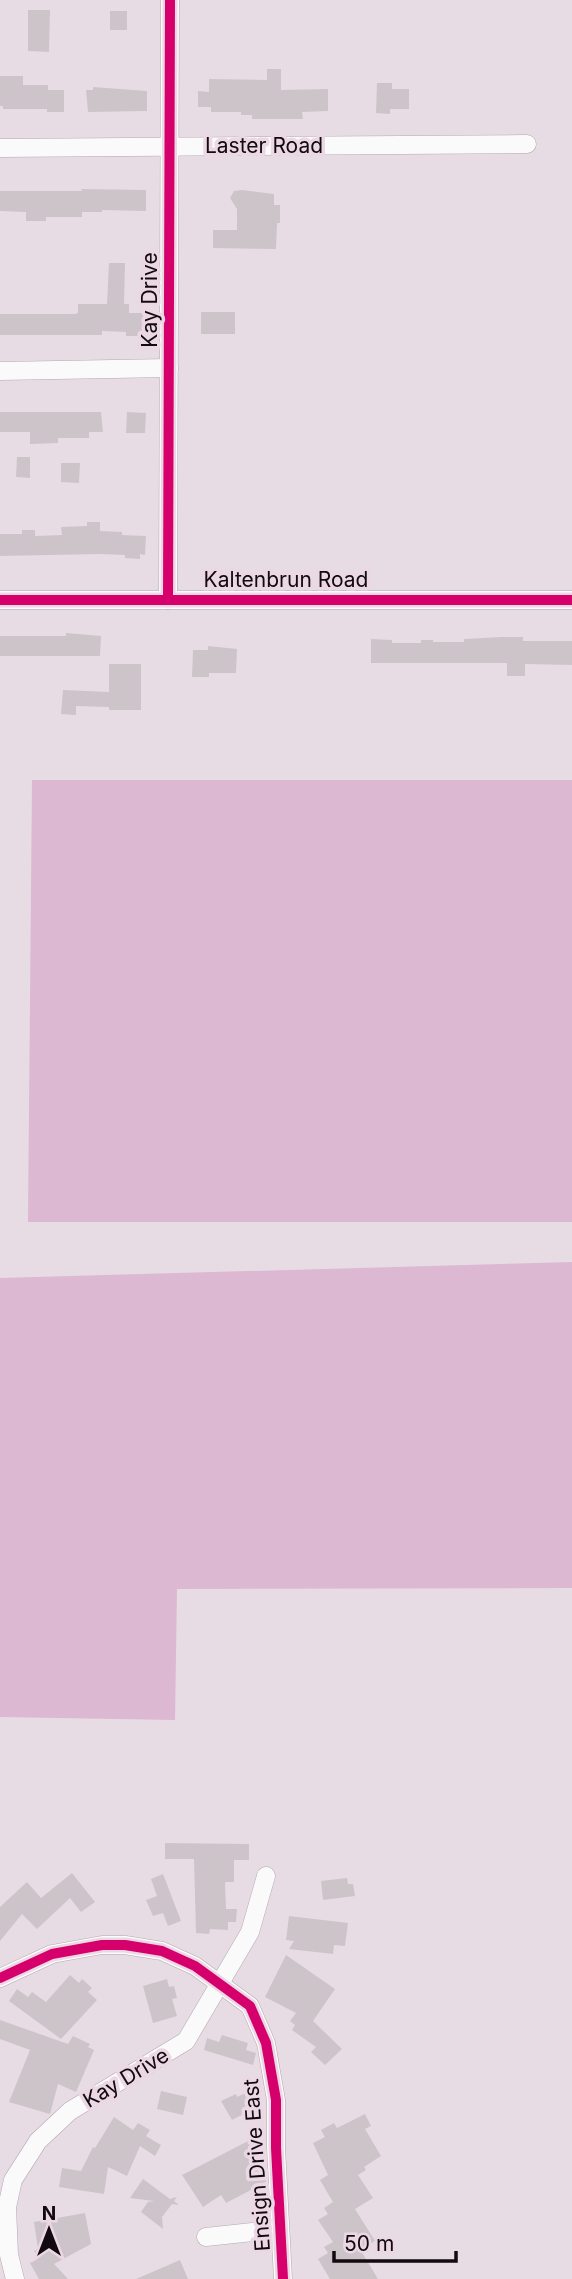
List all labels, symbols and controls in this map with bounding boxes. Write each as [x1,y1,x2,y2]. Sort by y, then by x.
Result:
street label: Laster Road [205,133,323,158]
street label: Kay Drive [137,252,162,348]
street label: Kaltenbrun Road [204,567,368,592]
street label: Kay Drive [78,2042,173,2113]
street label: Ensign Drive East [238,2078,275,2252]
north arrow [14,2195,84,2265]
text: N [42,2202,56,2225]
scale bar [334,2220,456,2264]
text: 50 m [344,2231,394,2256]

